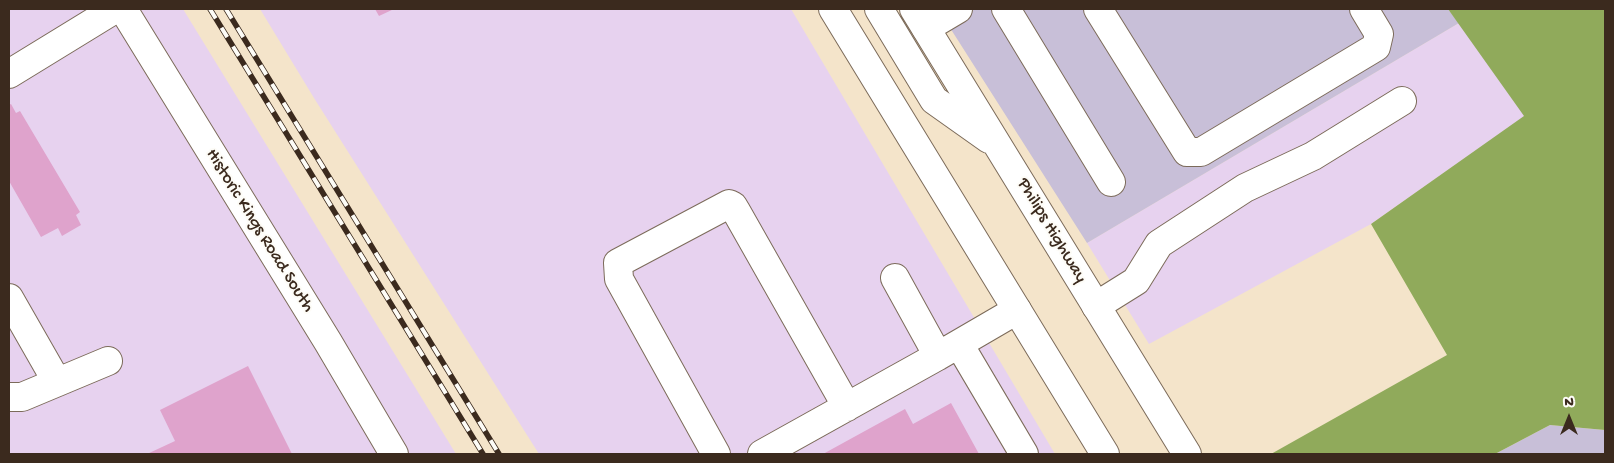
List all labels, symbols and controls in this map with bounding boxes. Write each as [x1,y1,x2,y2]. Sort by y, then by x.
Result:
street label: Historic Kings Road South [200,145,318,317]
street label: Philips Highway [1011,175,1091,287]
north arrow [1544,393,1594,443]
text: N [1564,394,1574,411]

